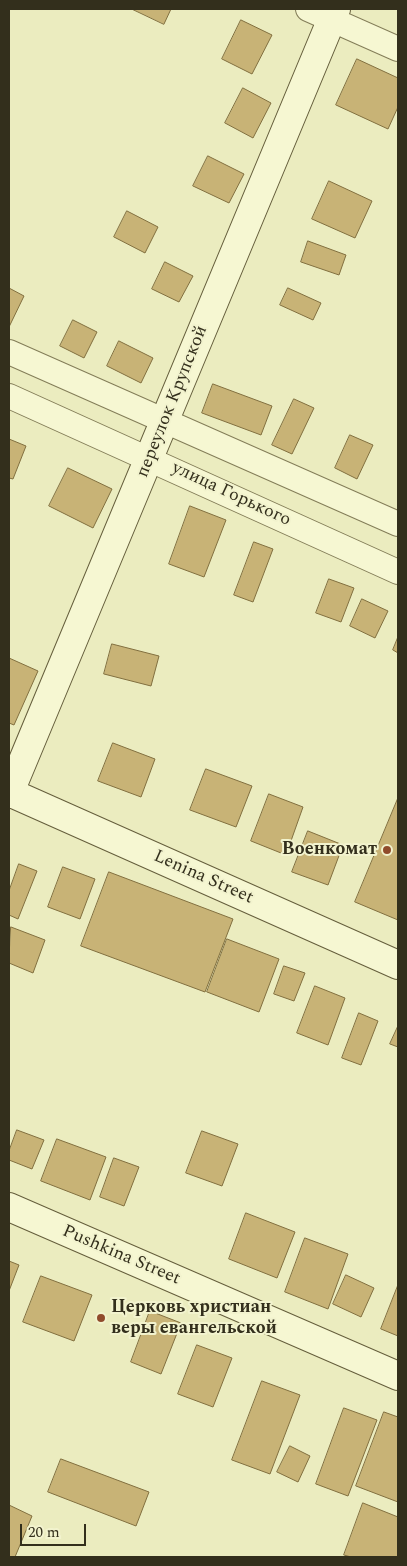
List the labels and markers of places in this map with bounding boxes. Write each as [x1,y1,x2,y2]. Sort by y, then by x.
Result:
place label: Военкомат [282,839,377,861]
marker: Военкомат [381,844,393,856]
place label: Церковь христиан веры евангельской [111,1297,277,1340]
marker: Церковь христиан веры евангельской [95,1312,107,1324]

